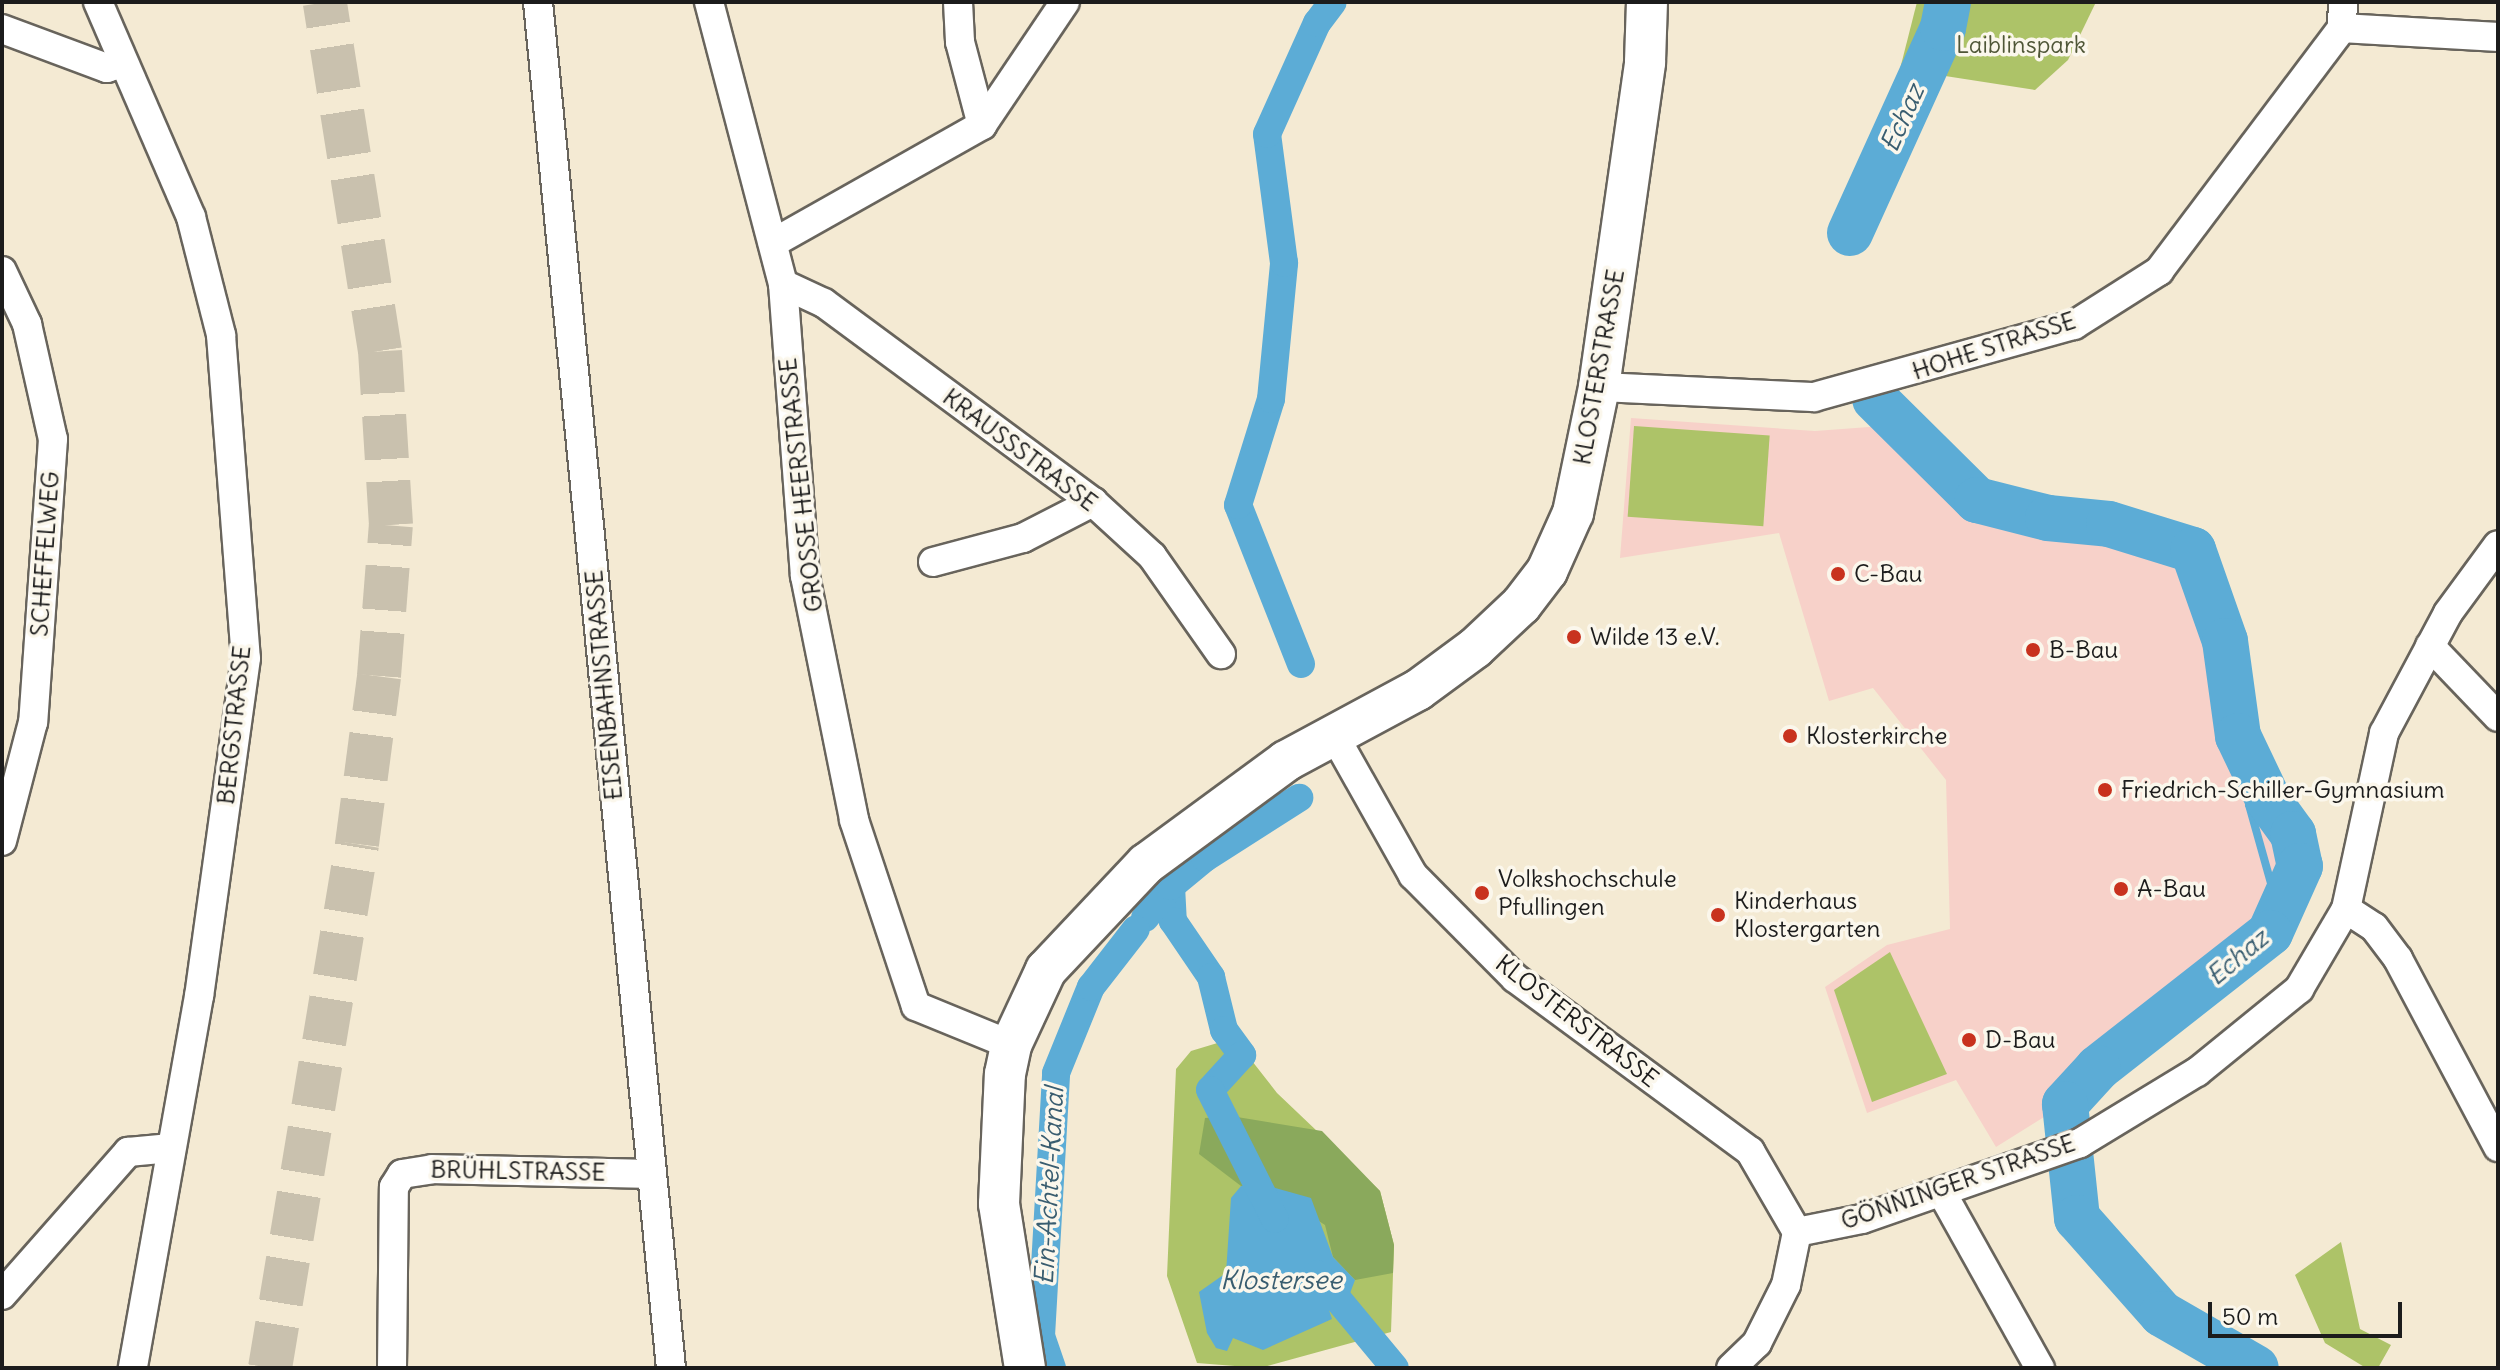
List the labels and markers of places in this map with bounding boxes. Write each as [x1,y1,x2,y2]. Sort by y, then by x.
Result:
place label: C-Bau [1854,560,1923,588]
marker: C-Bau [1829,565,1847,583]
place label: Wilde 13 e.V. [1590,623,1720,651]
marker: Wilde 13 e.V. [1565,628,1583,646]
place label: B-Bau [2049,636,2118,664]
marker: B-Bau [2024,641,2042,659]
place label: Klosterkirche [1806,722,1947,750]
marker: Klosterkirche [1781,727,1799,745]
place label: Friedrich-Schiller-Gymnasium [2121,776,2444,804]
marker: Friedrich-Schiller-Gymnasium [2096,781,2114,799]
place label: Volkshochschule Pfullingen [1498,865,1677,921]
place label: A-Bau [2137,875,2206,903]
marker: A-Bau [2112,880,2130,898]
marker: Volkshochschule Pfullingen [1473,884,1491,902]
place label: Kinderhaus Klostergarten [1734,887,1880,943]
marker: Kinderhaus Klostergarten [1709,906,1727,924]
place label: D-Bau [1985,1026,2056,1054]
marker: D-Bau [1960,1031,1978,1049]

